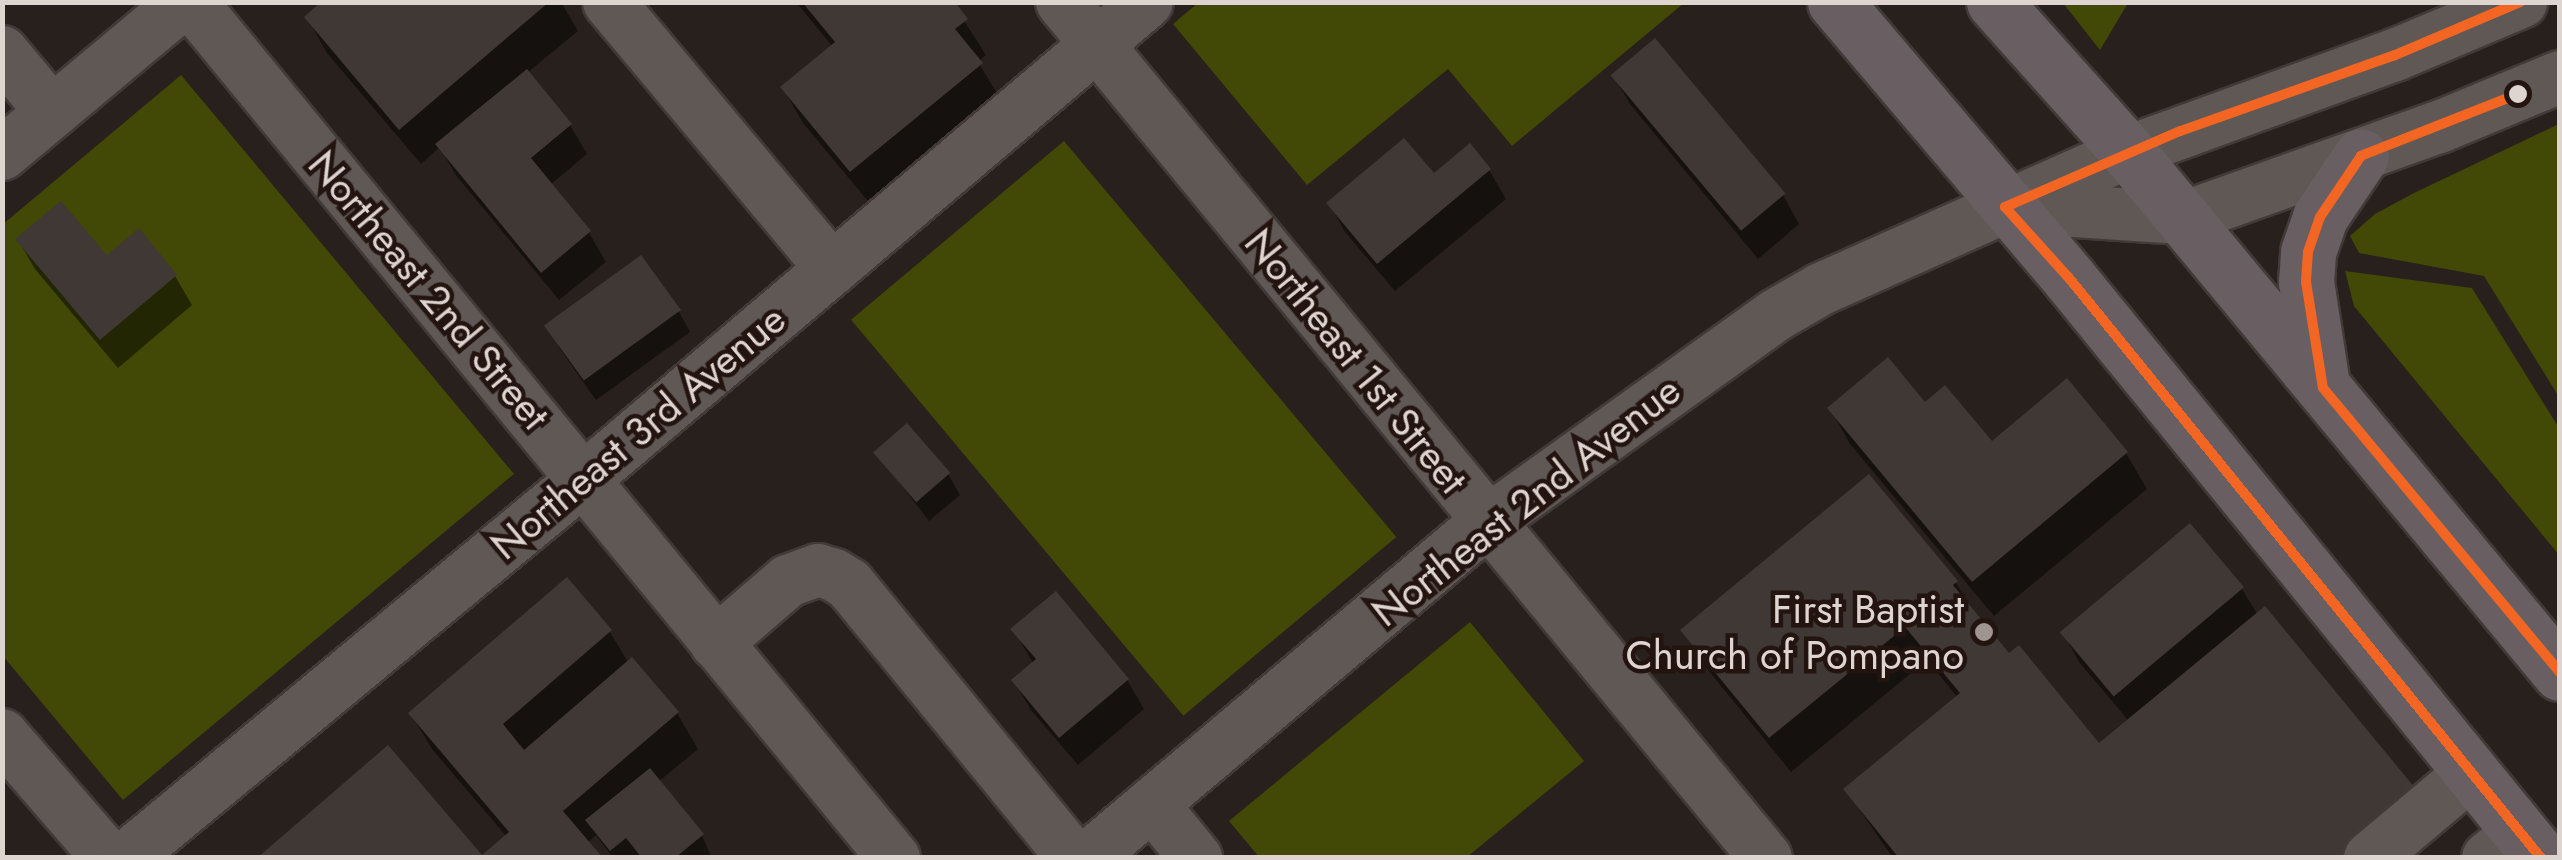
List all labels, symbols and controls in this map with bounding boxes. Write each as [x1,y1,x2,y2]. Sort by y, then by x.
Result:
unlabelled marker [2508,84,2528,104]
street label: Northeast 2nd Street [299,141,559,439]
street label: Northeast 1st Street [1235,219,1477,503]
street label: Northeast 3rd Avenue [481,295,795,569]
street label: Northeast 2nd Avenue [1362,366,1690,636]
place label: First Baptist Church of Pompano [1625,585,1964,679]
marker: First Baptist Church of Pompano [1973,621,1995,643]

